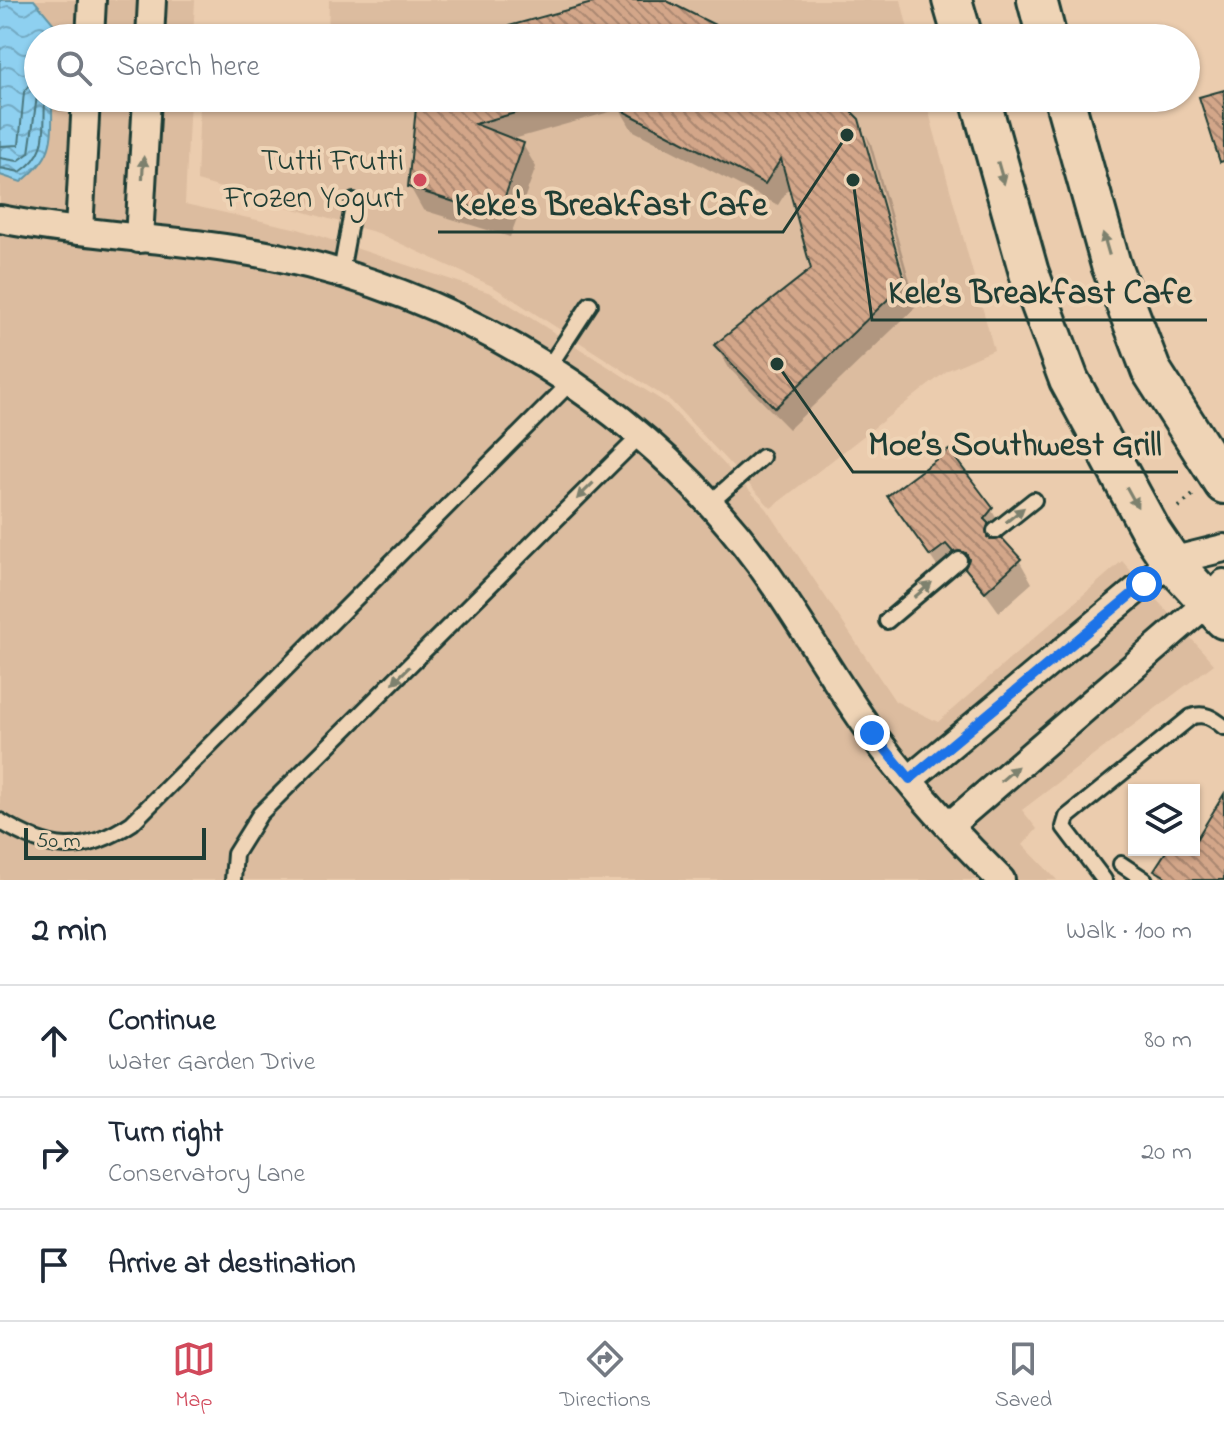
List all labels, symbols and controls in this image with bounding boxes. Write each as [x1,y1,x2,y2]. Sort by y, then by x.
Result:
search box [24,24,1200,112]
icon: search [52,46,96,90]
text: Search here [116,46,260,90]
place label: Tutti Frutti Frozen Yogurt [223,139,404,223]
one-way arrow [137,155,150,180]
one-way arrow [995,162,1008,186]
marker: Tutti Frutti Frozen Yogurt [411,171,429,189]
callout: Keke's Breakfast Cafe [438,174,783,232]
text: Keke's Breakfast Cafe [455,182,768,232]
one-way arrow [1099,232,1111,257]
callout: Kele’s Breakfast Cafe [872,262,1207,320]
text: Kele’s Breakfast Cafe [888,270,1192,320]
callout: Moe’s Southwest Grill [853,414,1178,472]
text: Moe’s Southwest Grill [868,422,1162,472]
one-way arrow [576,481,595,500]
one-way arrow [1125,486,1139,508]
one-way arrow [1005,508,1025,524]
route start [1126,566,1162,602]
one-way arrow [913,582,933,599]
one-way arrow [392,665,411,683]
route end [854,715,890,751]
one-way arrow [999,766,1019,783]
map controls [1128,784,1200,856]
button: layers [1128,784,1200,856]
scale bar [24,824,206,860]
text: 50 m [36,826,81,858]
text: 2 min [32,907,107,957]
text: Walk · 100 m [1066,913,1192,951]
text: Continue [108,1000,216,1044]
icon: ahead [32,1019,76,1063]
text: 80 m [1144,1022,1192,1060]
text: Water Garden Drive [108,1044,315,1082]
text: Turn right [108,1112,223,1156]
icon: right [32,1131,76,1175]
text: 20 m [1141,1134,1192,1172]
text: Conservatory Lane [108,1156,305,1194]
icon: arrive [32,1243,76,1287]
text: Arrive at destination [108,1243,356,1287]
tab: Map [172,1337,216,1417]
tab: Directions [560,1337,651,1417]
tab: Saved [995,1337,1052,1417]

